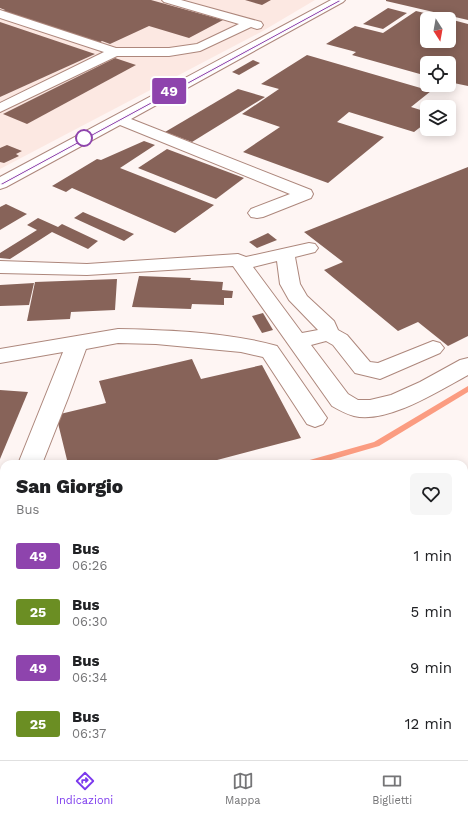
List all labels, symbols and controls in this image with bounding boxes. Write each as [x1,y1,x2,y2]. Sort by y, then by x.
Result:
north arrow [420,12,456,48]
map controls [420,12,456,136]
button: locate [420,56,456,92]
line badge: 49 [151,78,187,104]
text: 49 [160,83,178,99]
button: layers [420,100,456,136]
unlabelled marker [75,129,93,147]
button: heart [410,473,452,515]
text: San Giorgio [16,475,123,498]
text: Bus [16,502,39,517]
text: Bus [72,540,100,558]
text: 1 min [413,547,452,565]
text: 49 [29,548,47,564]
text: 06:26 [72,558,107,573]
text: Bus [72,596,100,614]
text: 5 min [411,603,452,621]
text: 25 [30,604,46,620]
text: 06:30 [72,614,108,629]
text: Bus [72,652,100,670]
text: 9 min [410,659,452,677]
text: 49 [29,660,47,676]
text: 06:34 [72,670,107,685]
text: Bus [72,708,100,726]
text: 12 min [405,715,452,733]
text: 25 [30,716,46,732]
text: 06:37 [72,726,106,741]
tab: Indicazioni [56,770,113,807]
tab: Mappa [225,770,261,807]
tab: Biglietti [372,770,412,807]

